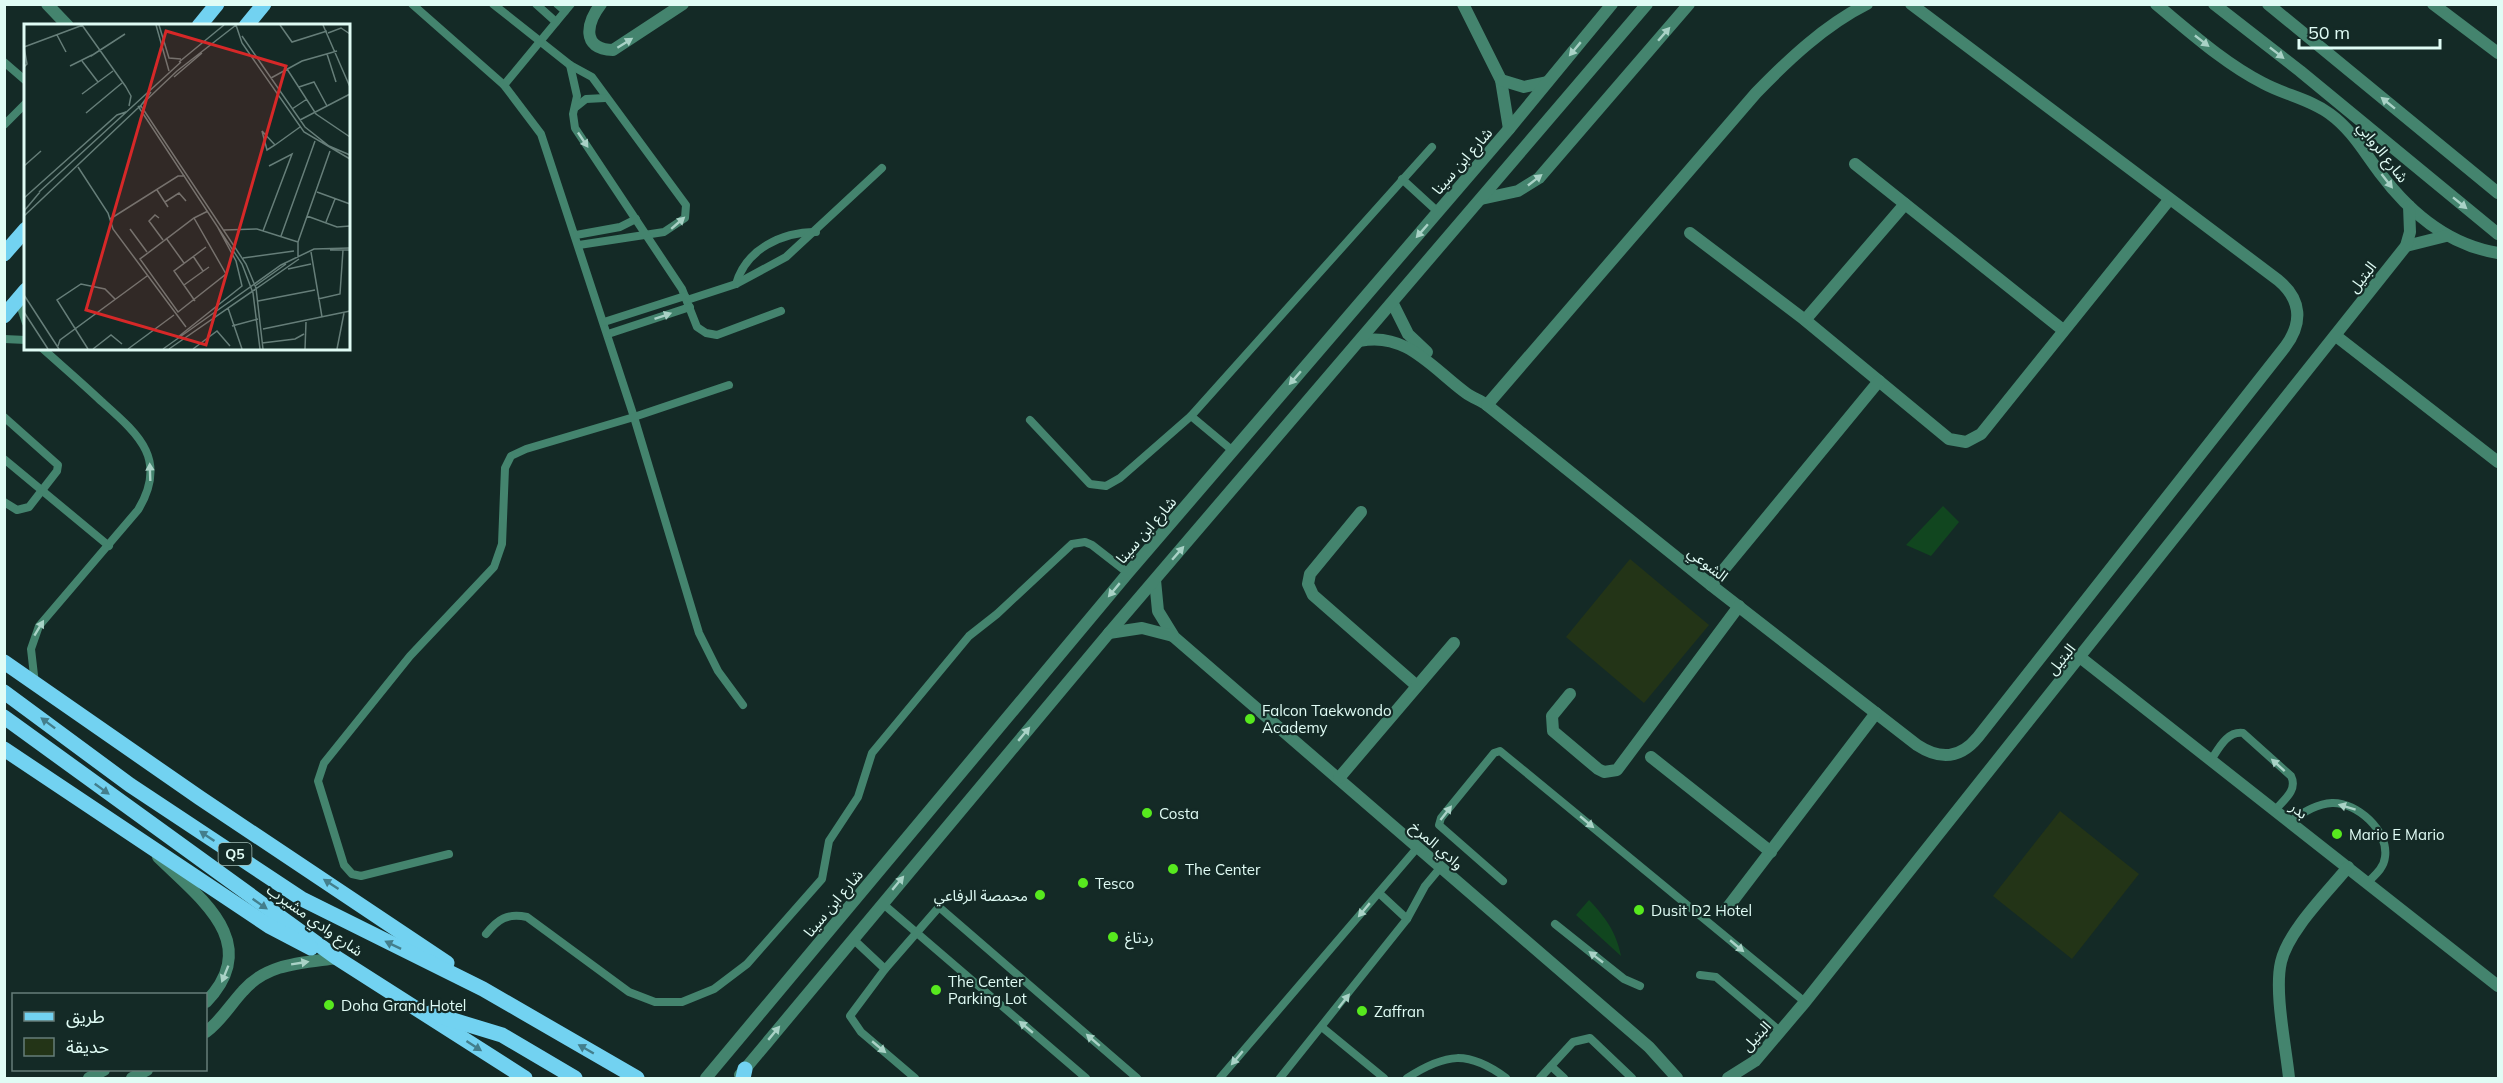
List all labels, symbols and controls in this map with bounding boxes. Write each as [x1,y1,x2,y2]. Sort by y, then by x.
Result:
scale bar [2299,12,2440,50]
text: 50 m [2308,21,2350,44]
inset map [24,24,350,350]
one-way arrow [1657,27,1670,42]
one-way arrow [2194,34,2210,47]
one-way arrow [617,38,634,49]
one-way arrow [1569,41,1582,56]
one-way arrow [2269,47,2285,60]
one-way arrow [2380,96,2396,109]
street label: شارع الروابي [2351,118,2413,188]
street label: شارع ابن سينا [1428,123,1499,200]
one-way arrow [577,132,588,148]
one-way arrow [1527,174,1543,187]
one-way arrow [2380,174,2392,189]
one-way arrow [2453,196,2468,209]
one-way arrow [670,216,686,229]
one-way arrow [1415,223,1429,238]
street label: البتيل [2344,257,2380,297]
one-way arrow [654,311,672,320]
one-way arrow [1288,371,1302,386]
one-way arrow [145,462,155,481]
street label: شارع ابن سينا [1112,492,1183,569]
street label: الشوعي [1683,542,1732,588]
one-way arrow [1171,545,1184,561]
one-way arrow [1107,582,1120,598]
one-way arrow [34,620,45,636]
street label: البتيل [2043,640,2079,678]
place label: Falcon Taekwondo Academy [1262,701,1392,737]
marker: Falcon Taekwondo Academy [1243,712,1257,726]
one-way arrow [40,718,55,730]
one-way arrow [1017,727,1030,742]
one-way arrow [2271,758,2286,772]
one-way arrow [94,783,110,795]
street label: بدر [2285,797,2312,823]
one-way arrow [2338,802,2356,811]
place label: Costa [1159,804,1199,823]
one-way arrow [1439,805,1451,820]
marker: Costa [1140,806,1154,820]
one-way arrow [1579,815,1595,828]
street label: وادي المرخ [1404,817,1468,876]
place label: Mario E Mario [2349,825,2445,844]
marker: Mario E Mario [2330,827,2344,841]
one-way arrow [199,831,215,842]
road number: Q5 [218,843,252,865]
place label: The Center [1185,860,1261,879]
marker: The Center [1166,862,1180,876]
street label: شارع ابن سينا [799,865,869,943]
place label: Tesco [1095,874,1134,893]
one-way arrow [892,875,905,891]
marker: Tesco [1076,876,1090,890]
one-way arrow [323,879,339,890]
street label: شارع وادي مشيرب [262,880,367,963]
place label: محمصة الرفاعي [934,886,1028,907]
marker: محمصة الرفاعي [1033,888,1047,902]
one-way arrow [252,897,268,909]
place label: Dusit D2 Hotel [1651,901,1752,920]
one-way arrow [1358,902,1371,917]
marker: Dusit D2 Hotel [1632,903,1646,917]
place label: ردتاغ [1125,928,1154,950]
marker: ردتاغ [1106,930,1120,944]
one-way arrow [1729,939,1744,952]
one-way arrow [384,940,401,950]
one-way arrow [1589,952,1604,964]
one-way arrow [291,959,310,968]
one-way arrow [220,965,229,983]
place label: The Center Parking Lot [948,972,1027,1008]
marker: The Center Parking Lot [929,983,943,997]
legend [12,993,207,1071]
one-way arrow [1337,993,1350,1009]
place label: Doha Grand Hotel [341,996,466,1015]
marker: Doha Grand Hotel [322,998,336,1012]
place label: Zaffran [1374,1002,1425,1021]
marker: Zaffran [1355,1004,1369,1018]
text: طريق [66,1005,105,1028]
street label: البتيل [1737,1017,1775,1055]
one-way arrow [1019,1021,1034,1034]
one-way arrow [768,1026,780,1041]
one-way arrow [1086,1034,1101,1047]
text: حديقة [66,1035,109,1058]
one-way arrow [466,1041,482,1052]
one-way arrow [871,1041,887,1054]
one-way arrow [577,1044,594,1054]
one-way arrow [1231,1050,1244,1065]

